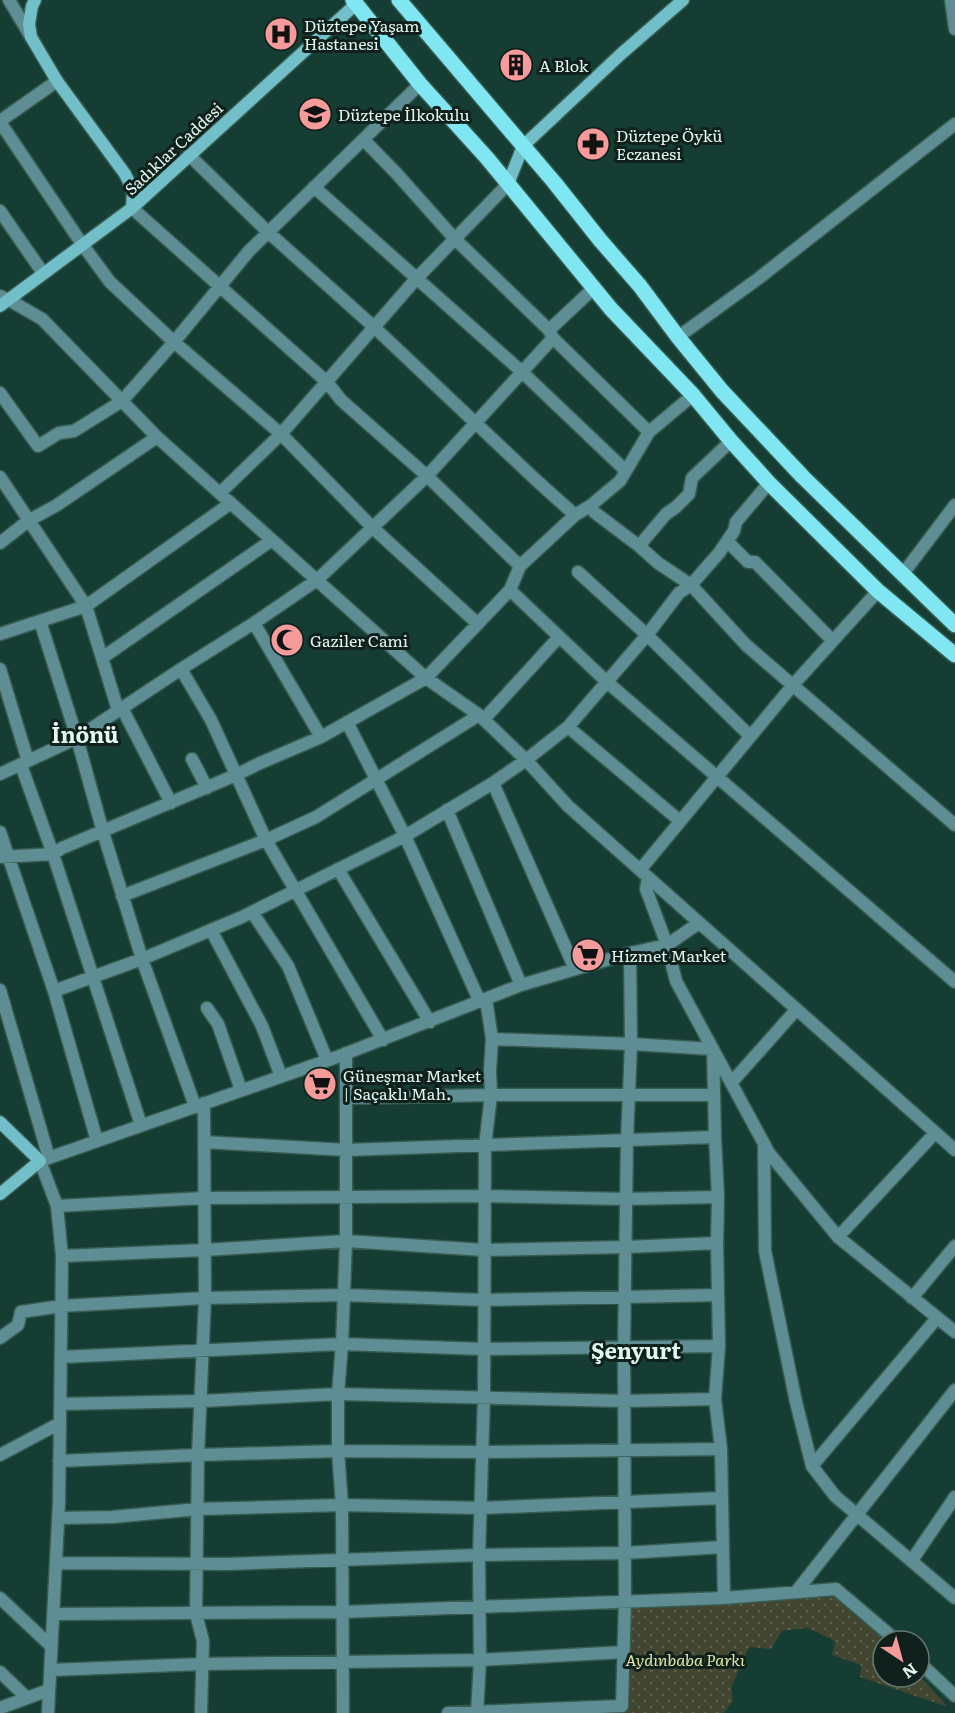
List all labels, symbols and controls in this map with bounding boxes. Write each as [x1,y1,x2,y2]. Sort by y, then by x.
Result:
place label: Düztepe Yaşam Hastanesi [304,13,420,55]
hospital icon: Düztepe Yaşam Hastanesi [263,16,299,52]
building icon: A Blok [498,47,534,83]
place label: A Blok [539,53,589,77]
street label: Sadıklar Caddesi [118,96,228,200]
school or university icon: Düztepe İlkokulu [297,96,333,132]
place label: Düztepe İlkokulu [338,102,470,126]
place label: Düztepe Öykü Eczanesi [616,123,722,165]
pharmacy icon: Düztepe Öykü Eczanesi [575,126,611,162]
mosque icon: Gaziler Cami [269,622,305,658]
place label: Gaziler Cami [310,628,408,652]
district label: İnönü [51,717,119,750]
supermarket icon: Hizmet Market [570,937,606,973]
place label: Hizmet Market [611,943,727,967]
place label: Güneşmar Market | Saçaklı Mah. [343,1063,482,1105]
supermarket icon: Güneşmar Market | Saçaklı Mah. [302,1066,338,1102]
district label: Şenyurt [591,1333,681,1366]
north arrow [871,1629,931,1689]
park label: Aydınbaba Parkı [625,1647,745,1671]
text: N [898,1658,923,1686]

